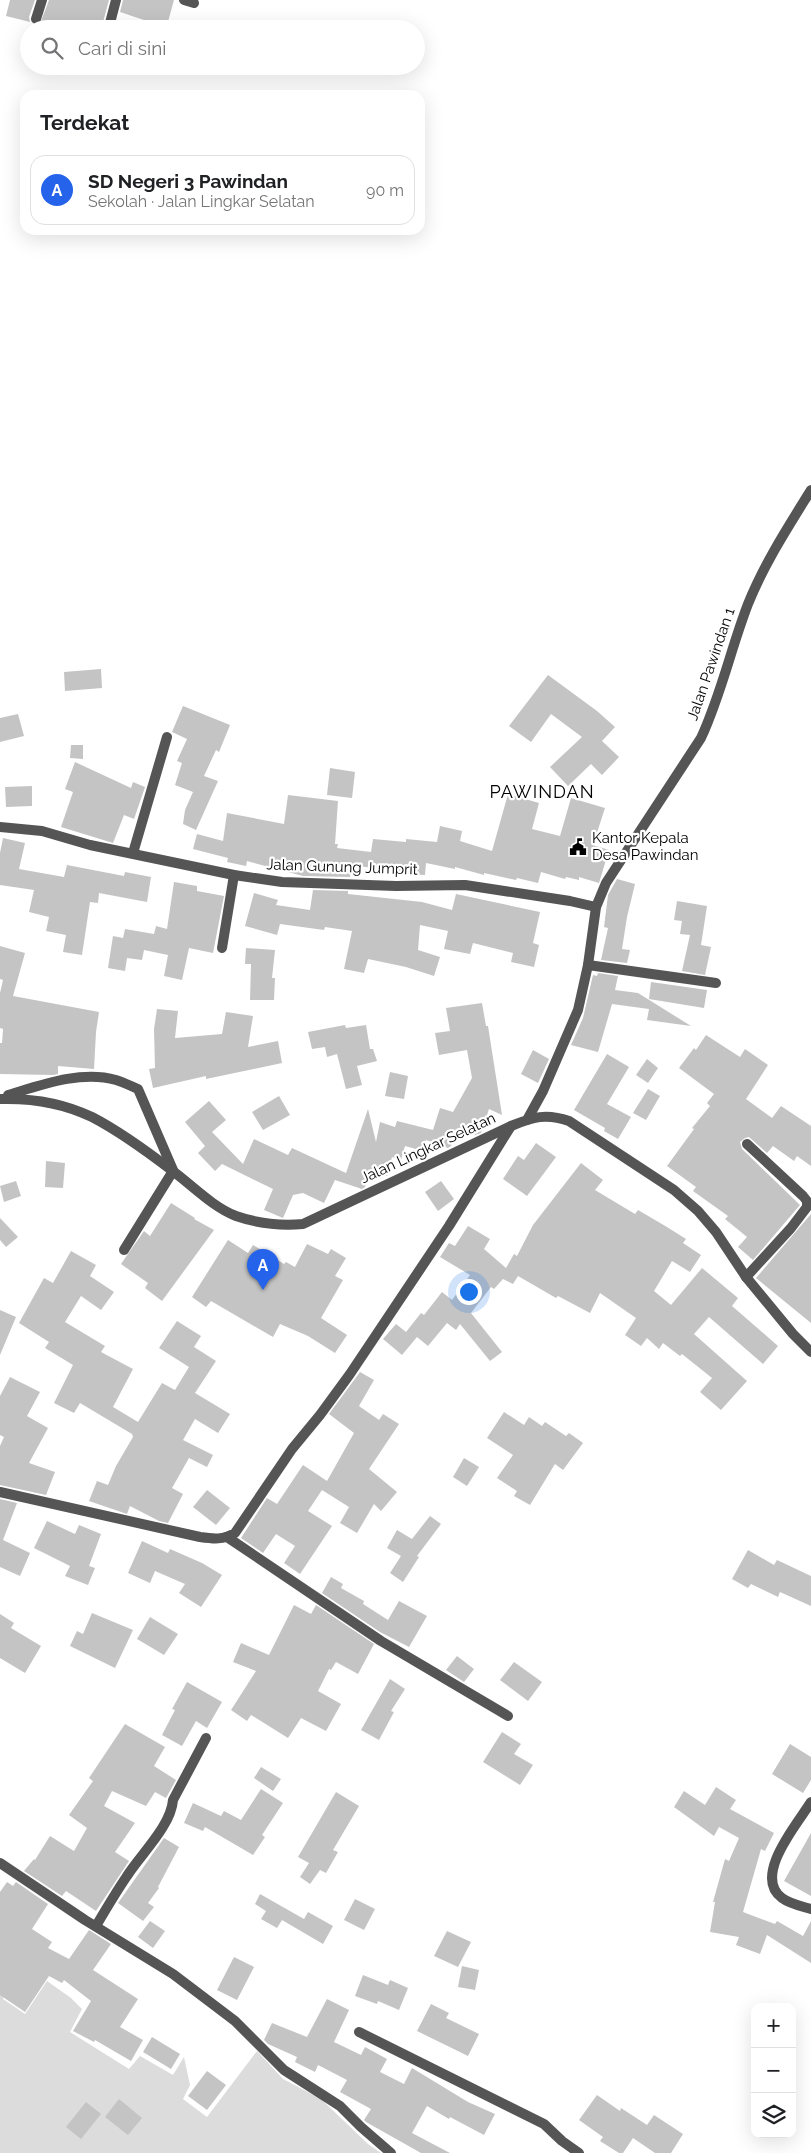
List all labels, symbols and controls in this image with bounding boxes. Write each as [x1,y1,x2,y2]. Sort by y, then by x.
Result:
search box [20,20,425,75]
icon: search [38,34,66,62]
text: Cari di sini [78,37,166,59]
text: Terdekat [40,110,129,135]
text: SD Negeri 3 Pawindan [88,170,288,192]
text: A [52,181,62,200]
text: 90 m [366,181,404,200]
text: Sekolah · Jalan Lingkar Selatan [88,192,315,211]
street label: Jalan Pawindan 1 [683,605,739,723]
district label: PAWINDAN [489,781,595,802]
place label: Kantor Kepala Desa Pawindan [592,829,698,864]
public building icon: Kantor Kepala Desa Pawindan [568,837,588,857]
street label: Jalan Gunung Jumprit [266,855,418,879]
street label: Jalan Lingkar Selatan [358,1109,498,1187]
pin: A [247,1249,279,1290]
your location [456,1279,482,1305]
map controls [751,2003,796,2138]
button: + [751,2003,796,2048]
button: − [751,2048,796,2093]
button: layers [751,2093,796,2138]

